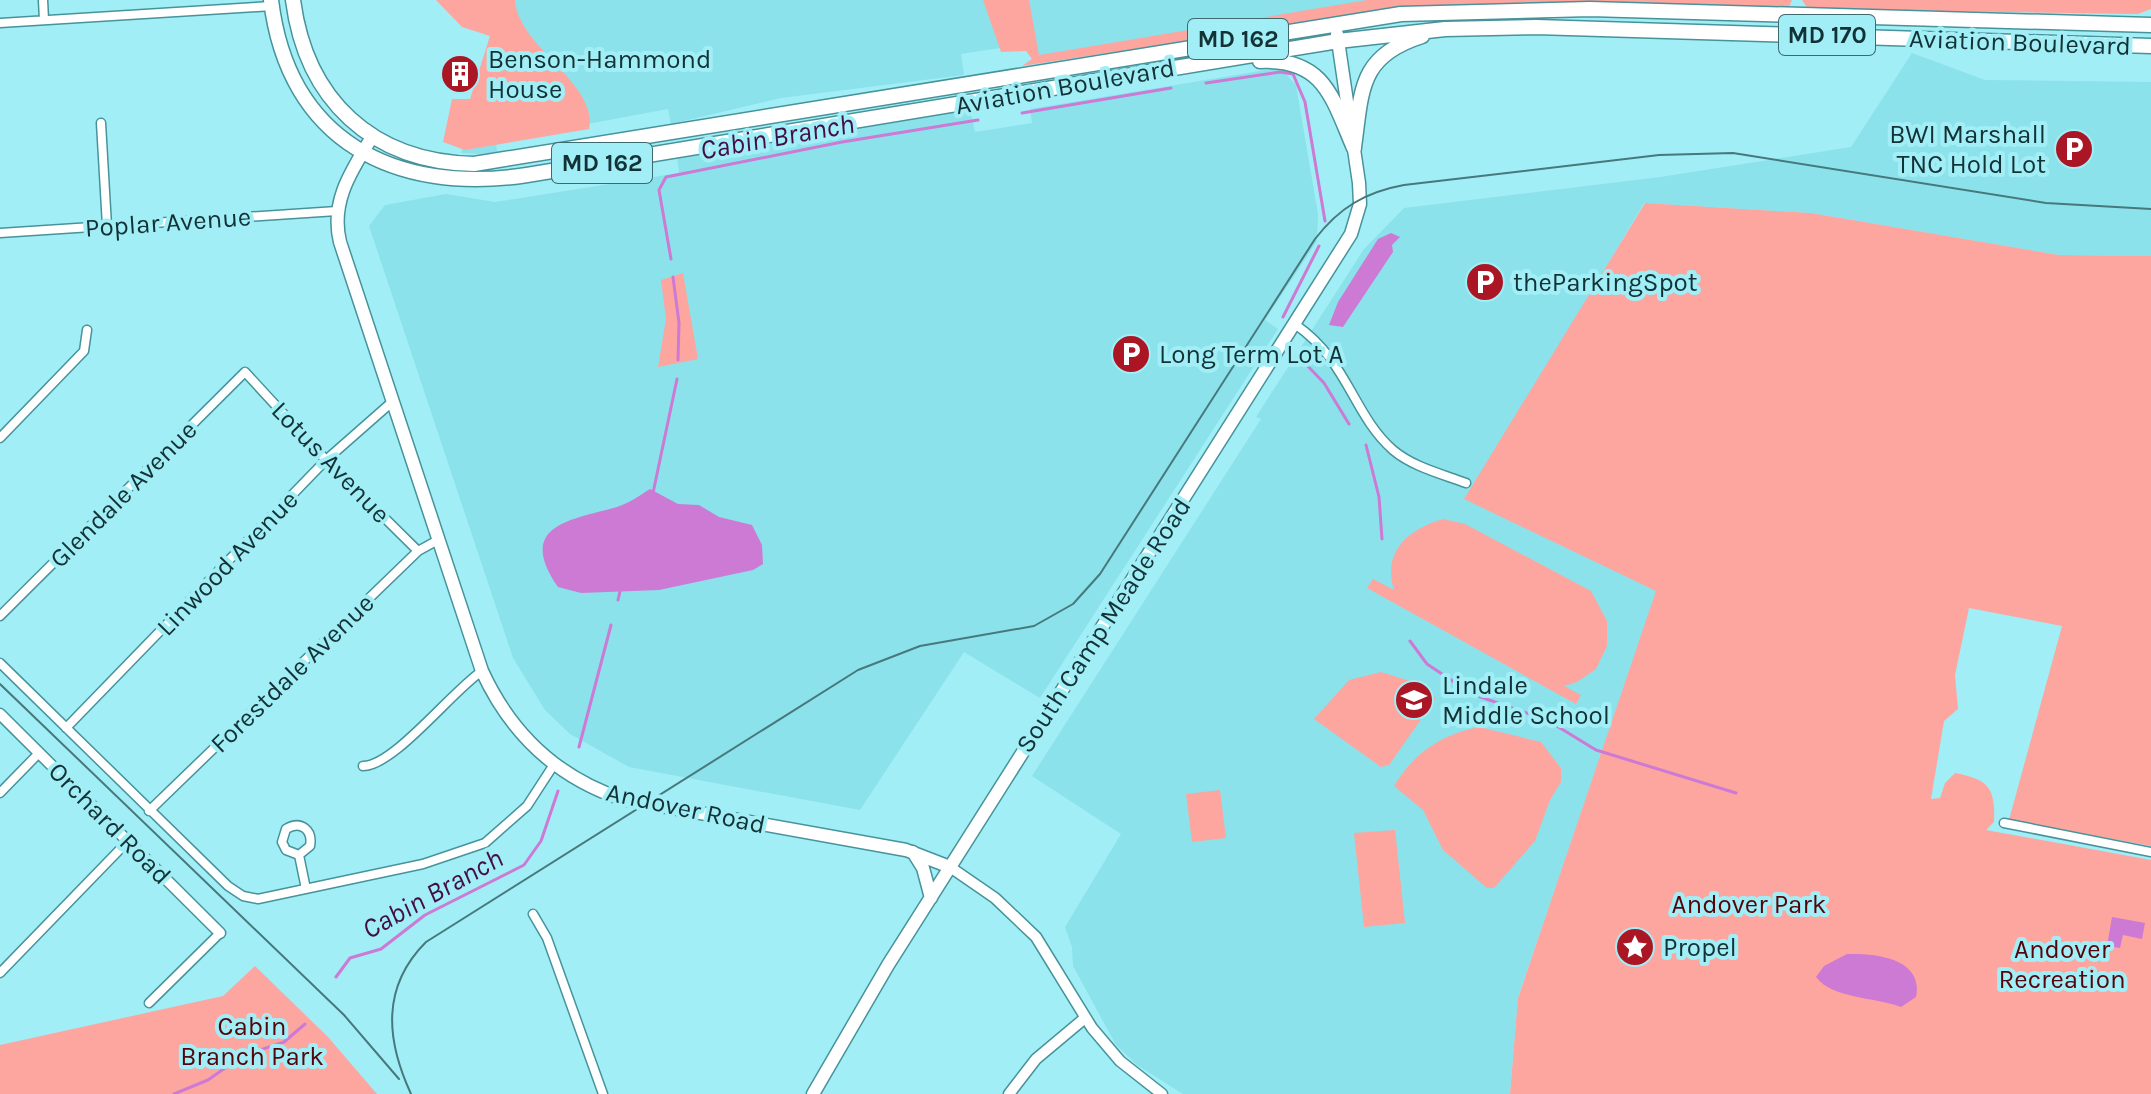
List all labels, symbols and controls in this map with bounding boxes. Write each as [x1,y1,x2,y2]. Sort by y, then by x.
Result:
road number: MD 170 [1779,15,1875,55]
road number: MD 162 [1188,19,1288,59]
street label: Aviation Boulevard [1909,23,2131,62]
place label: Benson-Hammond House [488,44,711,105]
street label: Aviation Boulevard [953,52,1177,121]
building icon: Benson-Hammond House [439,53,481,95]
water label: Cabin Branch [697,107,857,166]
place label: BWI Marshall TNC Hold Lot [1889,119,2046,180]
parking icon: BWI Marshall TNC Hold Lot [2053,128,2095,170]
road number: MD 162 [552,143,652,183]
street label: Poplar Avenue [84,201,252,244]
parking icon: theParkingSpot [1464,261,1506,303]
place label: theParkingSpot [1513,267,1698,298]
parking icon: Long Term Lot A [1110,333,1152,375]
place label: Long Term Lot A [1159,339,1344,370]
street label: Lotus Avenue [265,395,396,530]
street label: Glendale Avenue [43,414,203,574]
street label: Linwood Avenue [150,484,305,642]
street label: South Camp Meade Road [1009,492,1197,759]
street label: Forestdale Avenue [204,587,381,759]
place label: Lindale Middle School [1442,670,1610,731]
school or university icon: Lindale Middle School [1393,679,1435,721]
street label: Orchard Road [42,756,177,891]
street label: Andover Road [603,776,768,841]
water label: Cabin Branch [356,841,508,946]
park label: Andover Park [1672,889,1827,920]
place icon: Propel [1614,926,1656,968]
place label: Propel [1663,932,1737,963]
park label: Andover Recreation [1998,934,2126,995]
park label: Cabin Branch Park [180,1011,324,1072]

